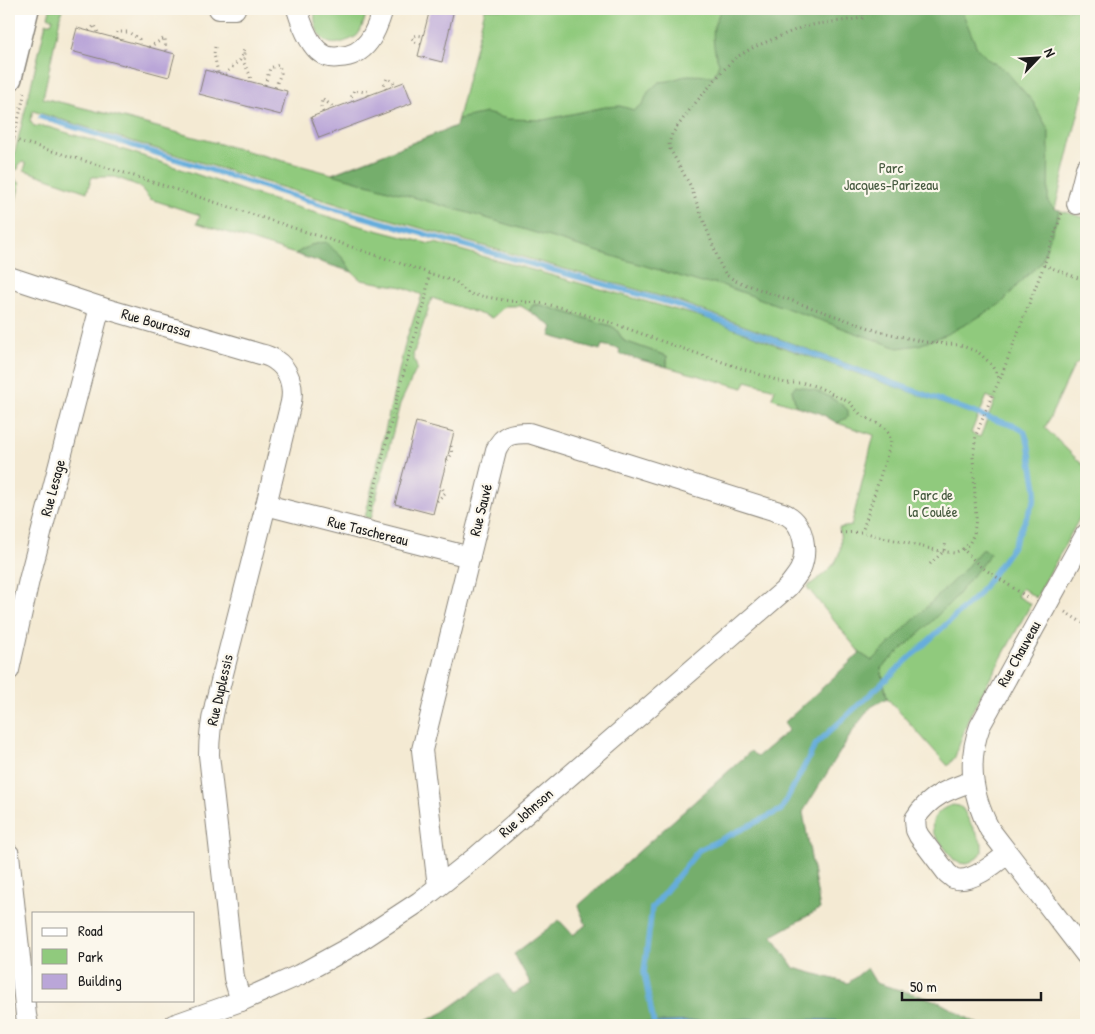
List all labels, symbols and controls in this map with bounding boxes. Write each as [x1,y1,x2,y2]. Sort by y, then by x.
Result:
north arrow [1012,32,1062,82]
text: N [1040,45,1061,60]
park label: Parc Jacques-Parizeau [844,157,938,195]
street label: Rue Bourassa [119,303,193,342]
street label: Rue Lesage [35,457,70,519]
street label: Rue Sauvé [464,482,497,538]
park label: Parc de la Coulée [908,484,958,522]
street label: Rue Taschereau [325,510,411,551]
street label: Rue Chauveau [992,617,1045,691]
street label: Rue Duplessis [201,652,238,728]
street label: Rue Johnson [494,783,557,842]
legend [32,912,195,1002]
text: Road [78,920,103,941]
text: Park [78,946,103,967]
scale bar [902,969,1041,1001]
text: Building [78,970,122,991]
text: 50 m [910,976,937,997]

